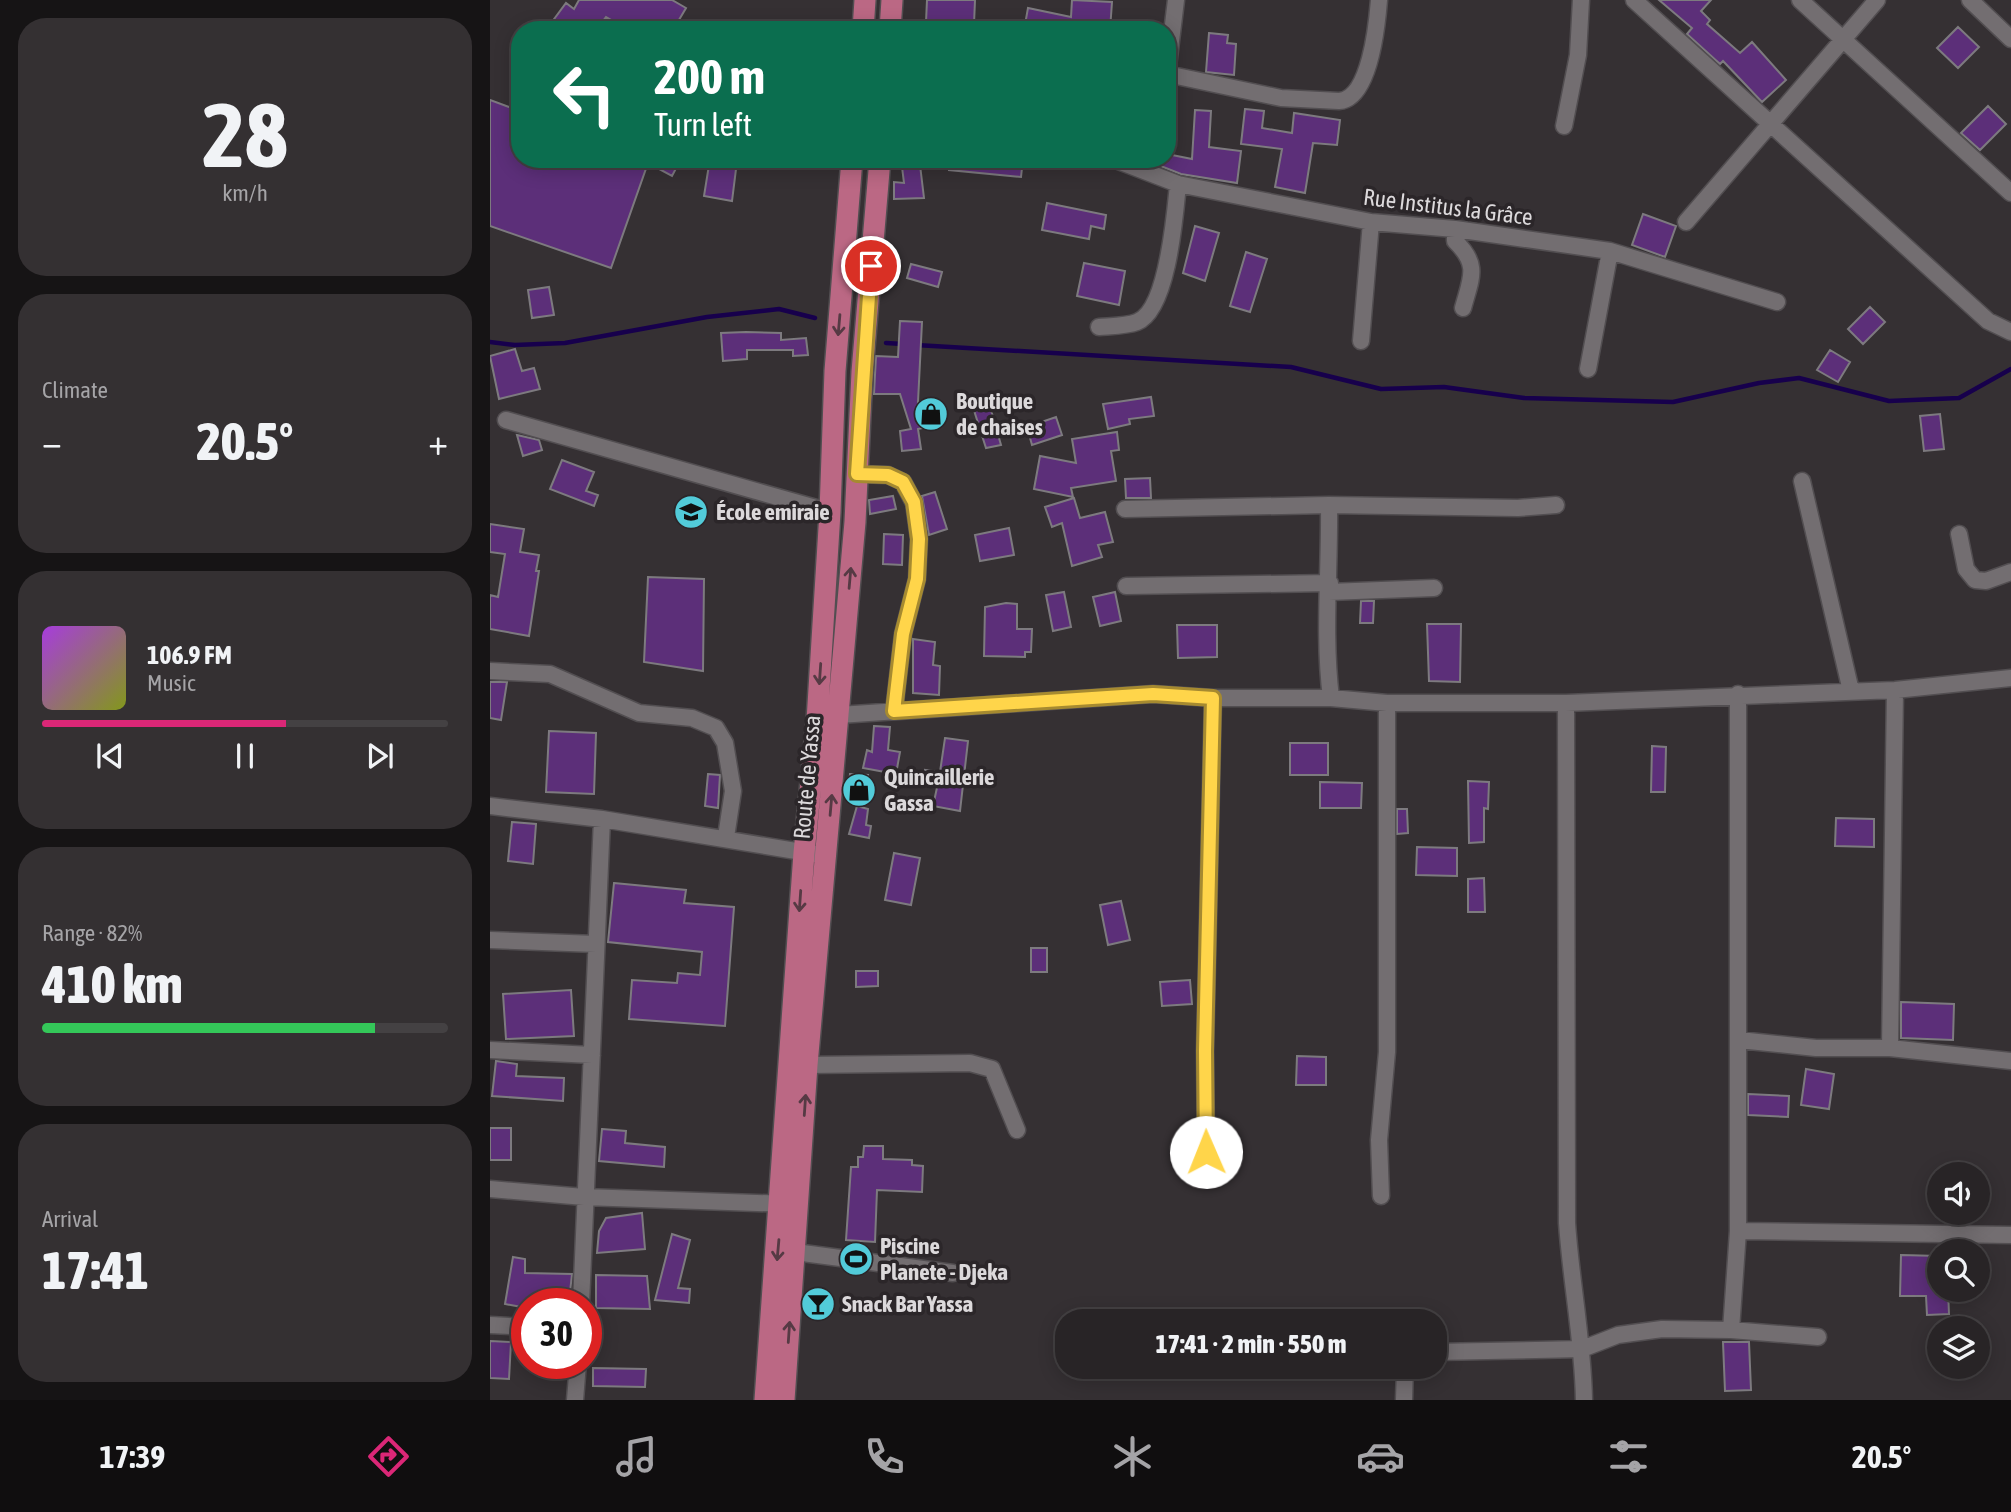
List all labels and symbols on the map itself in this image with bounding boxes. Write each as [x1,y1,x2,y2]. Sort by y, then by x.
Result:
street label: Rue Institus la Grâce [1362,184,1534,230]
pin [841,236,901,296]
one-way arrow [832,313,845,336]
place label: Boutique de chaises [956,388,1043,440]
shop icon: Boutique de chaises [912,395,950,433]
school or university icon: École emiraie [672,493,710,531]
place label: École emiraie [716,499,830,525]
one-way arrow [844,568,857,590]
one-way arrow [813,663,826,685]
street label: Route de Yassa [789,714,825,840]
place label: Quincaillerie Gassa [884,764,994,816]
shop icon: Quincaillerie Gassa [840,771,878,809]
one-way arrow [825,794,838,817]
one-way arrow [794,889,807,912]
one-way arrow [798,1094,811,1117]
position arrow [1169,1115,1243,1189]
place label: Piscine Planete - Djeka [880,1233,1008,1285]
one-way arrow [771,1238,784,1261]
sports icon: Piscine Planete - Djeka [837,1240,875,1278]
bar icon: Snack Bar Yassa [799,1285,837,1323]
speed limit sign: 30 [511,1288,602,1379]
place label: Snack Bar Yassa [842,1291,974,1317]
one-way arrow [783,1321,796,1344]

